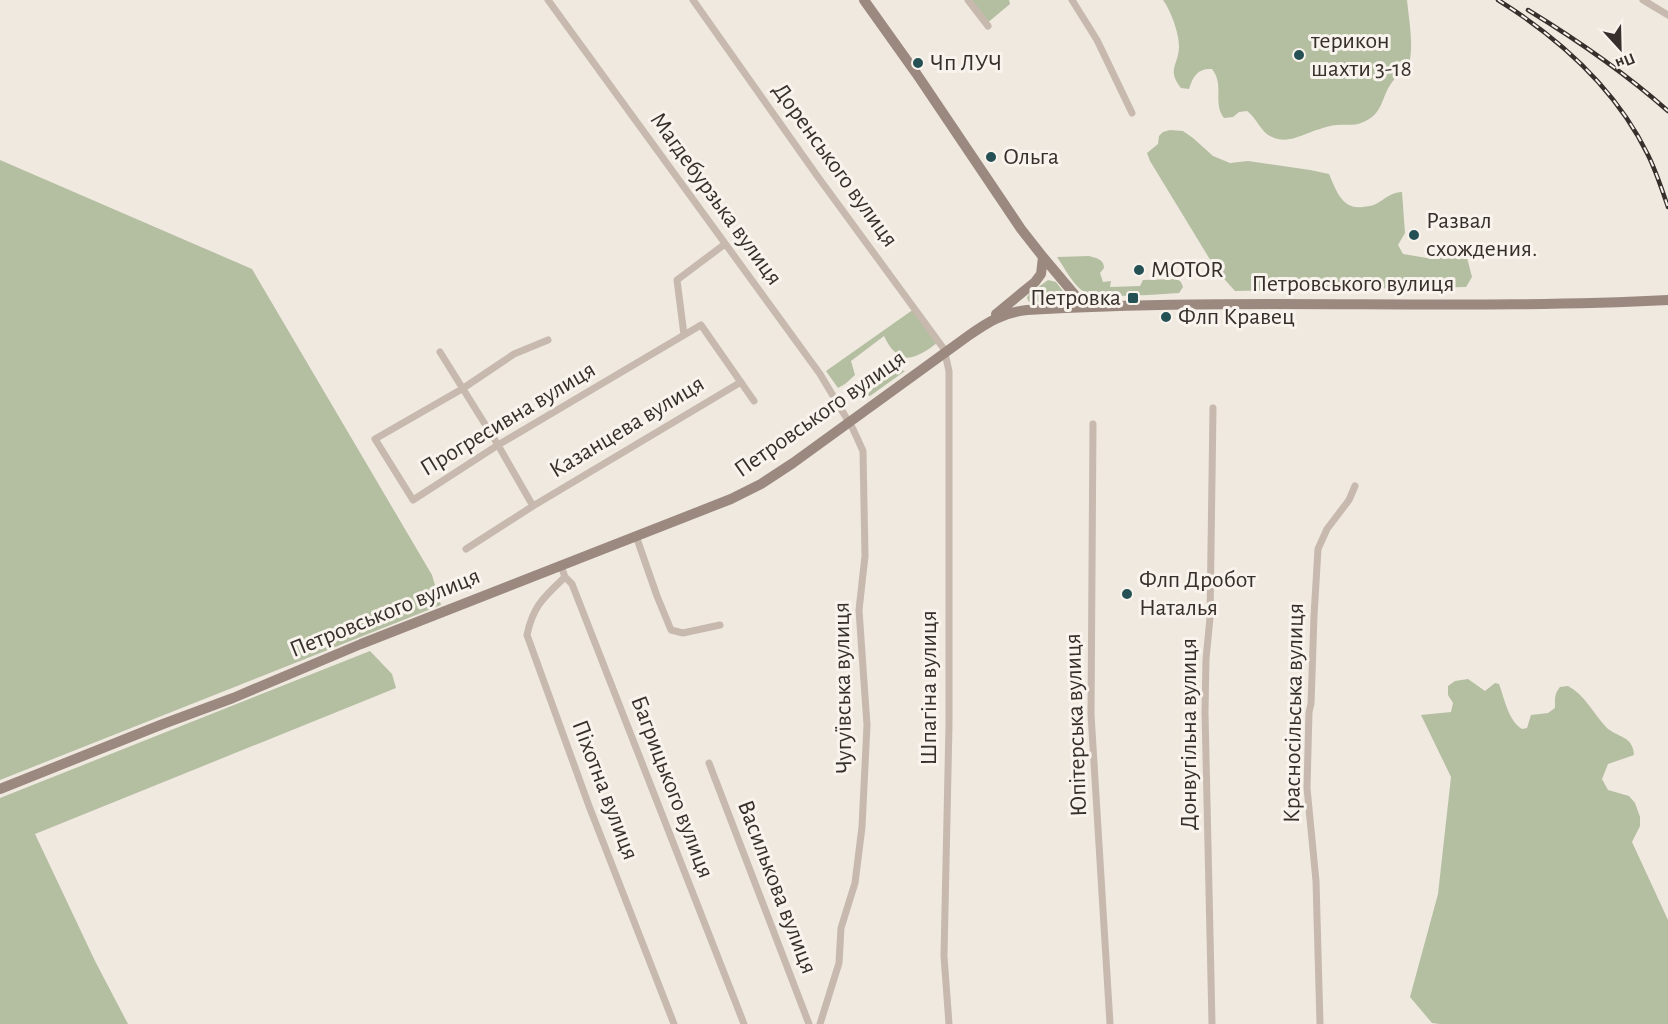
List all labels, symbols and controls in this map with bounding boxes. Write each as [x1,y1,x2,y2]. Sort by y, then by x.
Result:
north arrow [1590,18,1650,78]
place label: терикон шахти 3-18 [1310,29,1412,81]
marker: терикон шахти 3-18 [1292,48,1306,62]
text: Пн [1613,50,1637,72]
place label: Чп ЛУЧ [930,51,1002,75]
marker: Чп ЛУЧ [911,56,925,70]
street label: Доренського вулиця [768,79,902,251]
street label: Магдебурзька вулиця [645,108,787,290]
place label: Ольга [1003,145,1059,169]
marker: Ольга [984,150,998,164]
place label: Развал схождения. [1426,209,1538,261]
marker: Развал схождения. [1407,228,1421,242]
place label: MOTOR [1151,258,1224,282]
marker: MOTOR [1132,263,1146,277]
street label: Петровського вулиця [1252,272,1454,296]
place label: Петровка [1030,286,1121,310]
marker: Петровка [1126,291,1140,305]
place label: Флп Кравец [1178,305,1295,329]
marker: Флп Кравец [1159,310,1173,324]
street label: Петровського вулиця [730,346,910,482]
street label: Прогресивна вулиця [416,357,600,481]
street label: Казанцева вулиця [545,371,709,483]
street label: Петровського вулиця [286,564,484,662]
place label: Флп Дробот Наталья [1139,568,1256,620]
marker: Флп Дробот Наталья [1120,587,1134,601]
street label: Чугуївська вулиця [830,602,856,774]
street label: Красносільська вулиця [1280,603,1308,823]
street label: Шпагіна вулиця [917,610,941,766]
street label: Юпітерська вулиця [1061,633,1091,817]
street label: Донвугільна вулиця [1177,638,1201,830]
street label: Багрицького вулиця [626,692,718,882]
street label: Піхотна вулиця [567,717,643,863]
street label: Василькова вулиця [733,797,821,977]

